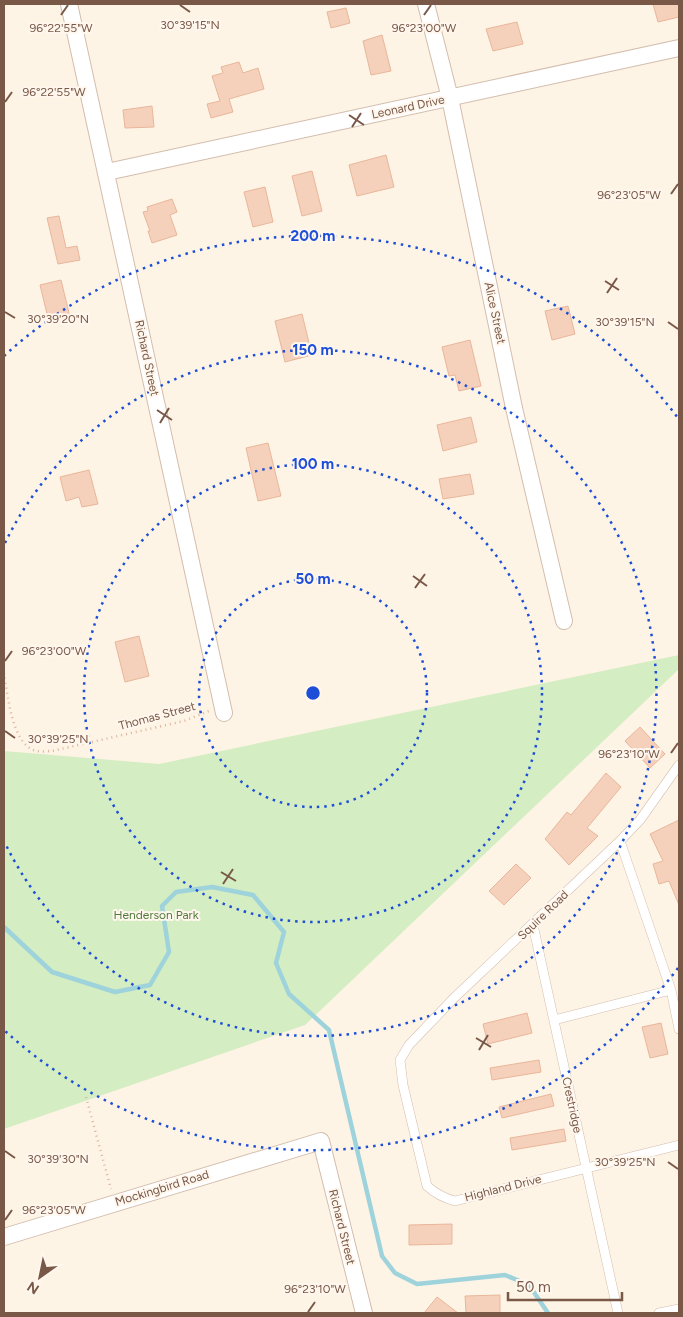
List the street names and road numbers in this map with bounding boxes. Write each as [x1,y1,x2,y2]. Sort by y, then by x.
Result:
street label: Leonard Drive [370,92,446,122]
street label: Alice Street [482,281,509,346]
street label: Richard Street [132,319,162,398]
street label: Thomas Street [117,699,197,733]
street label: Squire Road [515,887,571,943]
street label: Crestridge [559,1076,585,1135]
street label: Mockingbird Road [113,1167,211,1209]
street label: Highland Drive [463,1172,543,1204]
street label: Richard Street [326,1188,358,1267]

